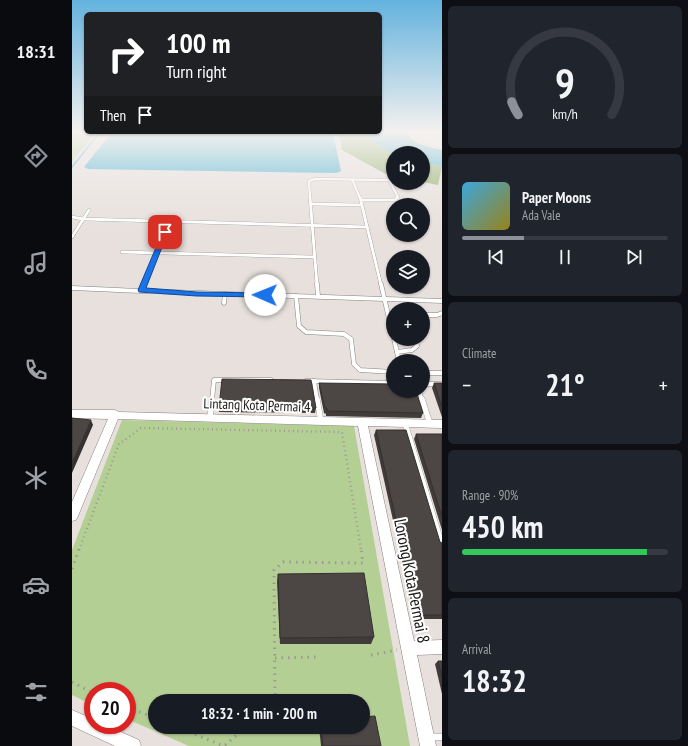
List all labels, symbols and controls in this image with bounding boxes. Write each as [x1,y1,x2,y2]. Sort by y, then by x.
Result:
text: 100 m [166,24,230,61]
icon: right [100,28,152,80]
text: 18:31 [17,40,55,63]
text: 9 [555,56,575,109]
text: Turn right [166,60,226,83]
icon: arrive [134,104,156,126]
text: km/h [552,104,578,123]
text: Then [100,106,126,125]
icon: directions [22,142,50,170]
map controls [386,146,430,398]
button: sound [386,146,430,190]
text: Paper Moons [522,188,591,207]
button: search [386,198,430,242]
text: Ada Vale [522,207,561,224]
pin [148,215,182,249]
icon: arrive [154,221,176,243]
icon: previous [485,246,507,268]
icon: pause [554,246,576,268]
icon: next [623,246,645,268]
icon: music [22,249,50,277]
button: layers [386,250,430,294]
position arrow [244,274,286,316]
button: + [386,302,430,346]
text: Climate [462,345,496,362]
button: − [386,354,430,398]
icon: phone [22,356,50,384]
text: 21° [545,365,585,404]
text: − [462,371,471,399]
text: + [659,371,668,399]
street label: Lintang Kota Permai 4 [203,394,311,416]
icon: climate [22,464,50,492]
text: Range · 90% [462,487,518,504]
text: 450 km [462,507,543,546]
street label: Lorong Kota Permai 8 [389,517,435,645]
icon: car [22,571,50,599]
text: Arrival [462,641,491,658]
text: 18:32 [462,661,527,700]
icon: filters [22,678,50,706]
speed limit sign: 20 [84,682,136,734]
text: 18:32 · 1 min · 200 m [201,704,317,723]

